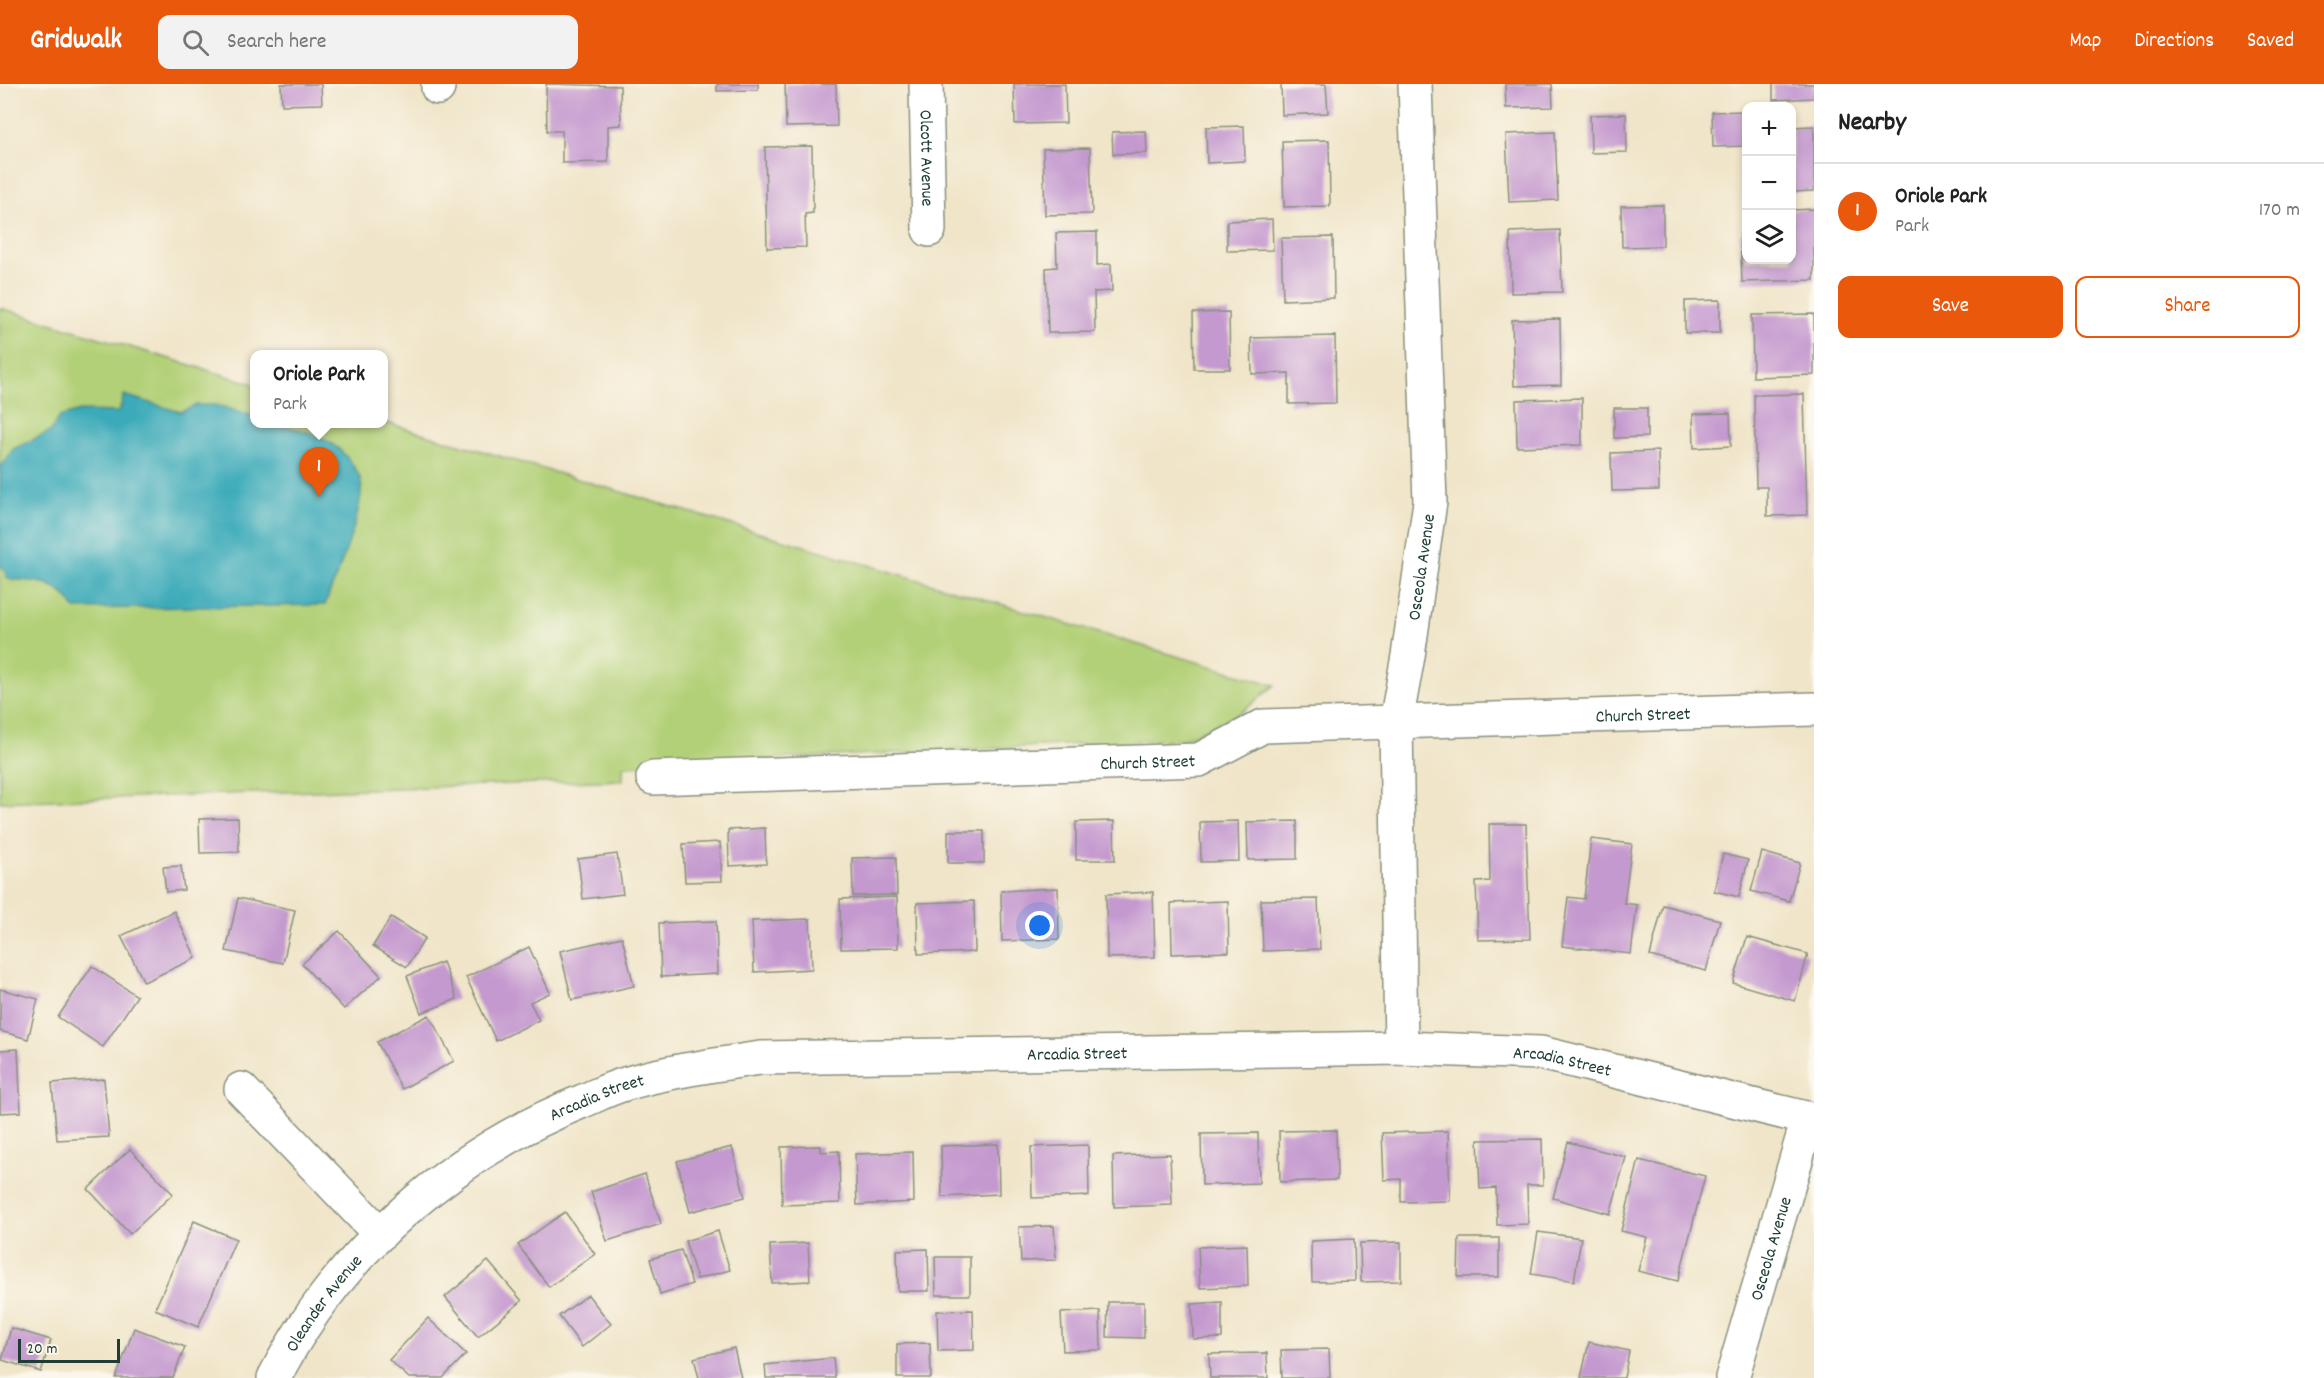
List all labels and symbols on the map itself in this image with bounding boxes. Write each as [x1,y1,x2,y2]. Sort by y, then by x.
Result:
street label: Olcott Avenue [912,109,939,207]
pin: 1 [300,448,338,497]
street label: Osceola Avenue [1403,512,1443,622]
street label: Church Street [1595,703,1691,731]
street label: Church Street [1100,750,1196,778]
your location [1025,911,1054,940]
street label: Arcadia Street [1027,1042,1128,1069]
street label: Arcadia Street [1512,1042,1614,1085]
street label: Arcadia Street [546,1069,647,1129]
street label: Osceola Avenue [1745,1194,1800,1304]
street label: Oleander Avenue [281,1250,369,1358]
scale bar [18,1336,120,1364]

